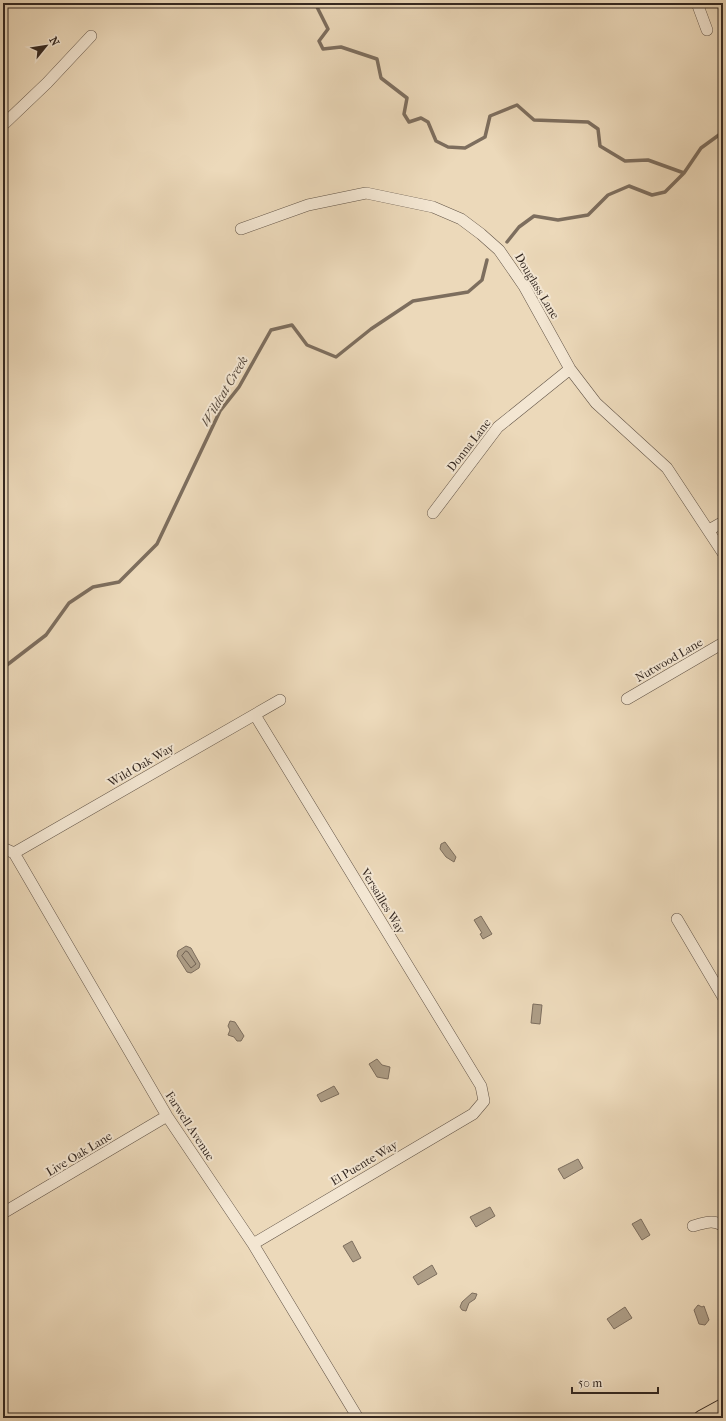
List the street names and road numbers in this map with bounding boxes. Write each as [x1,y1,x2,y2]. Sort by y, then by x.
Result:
street label: Douglass Lane [512,251,562,322]
street label: Donna Lane [444,416,494,474]
street label: Nutwood Lane [633,635,705,685]
street label: Wild Oak Way [105,740,177,790]
street label: Versailles Way [357,865,408,937]
street label: Farwell Avenue [162,1089,218,1163]
street label: Live Oak Lane [44,1129,115,1179]
street label: El Puente Way [328,1137,400,1188]

